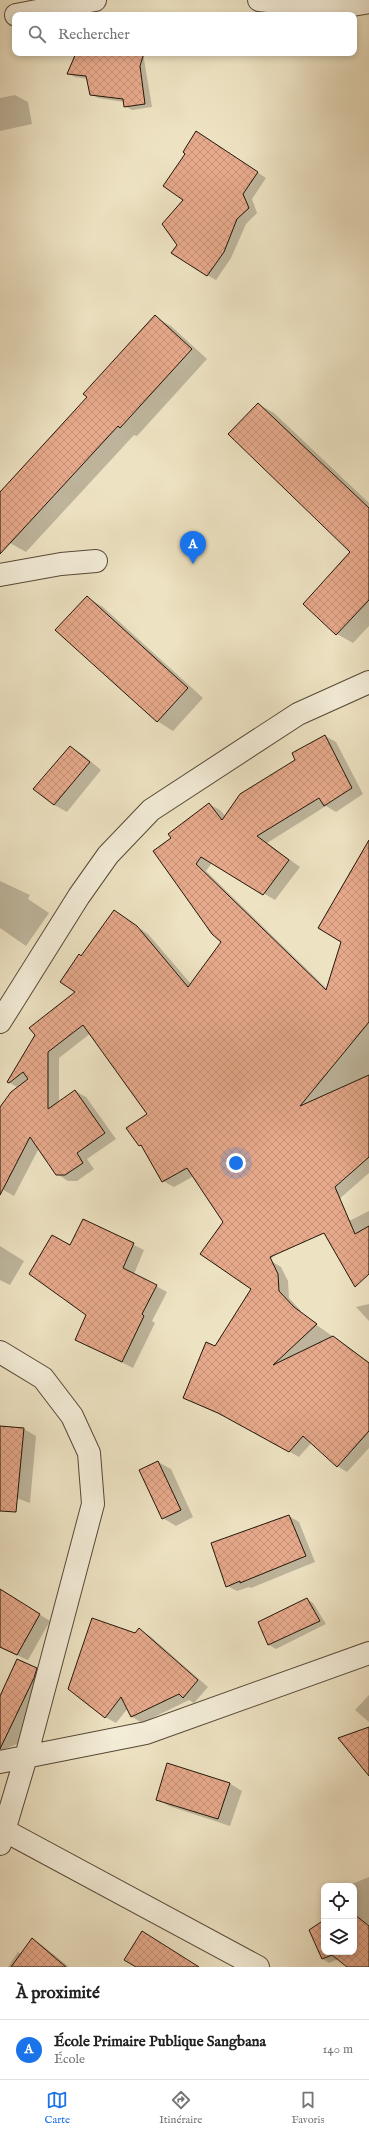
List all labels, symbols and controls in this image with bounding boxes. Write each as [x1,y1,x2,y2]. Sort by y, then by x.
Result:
search box [12,12,357,56]
icon: search [26,23,48,45]
text: Rechercher [58,25,130,44]
pin: A [180,531,206,564]
your location [226,1153,246,1173]
map controls [321,1883,357,1955]
button: locate [321,1883,357,1919]
button: layers [321,1919,357,1955]
text: À proximité [16,1983,100,2004]
text: École Primaire Publique Sangbana [54,2032,266,2051]
text: A [25,2041,33,2058]
text: 140 m [323,2041,353,2058]
text: École [54,2051,85,2068]
tab: Carte [45,2089,70,2127]
tab: Itinéraire [159,2089,202,2127]
tab: Favoris [291,2089,324,2127]

